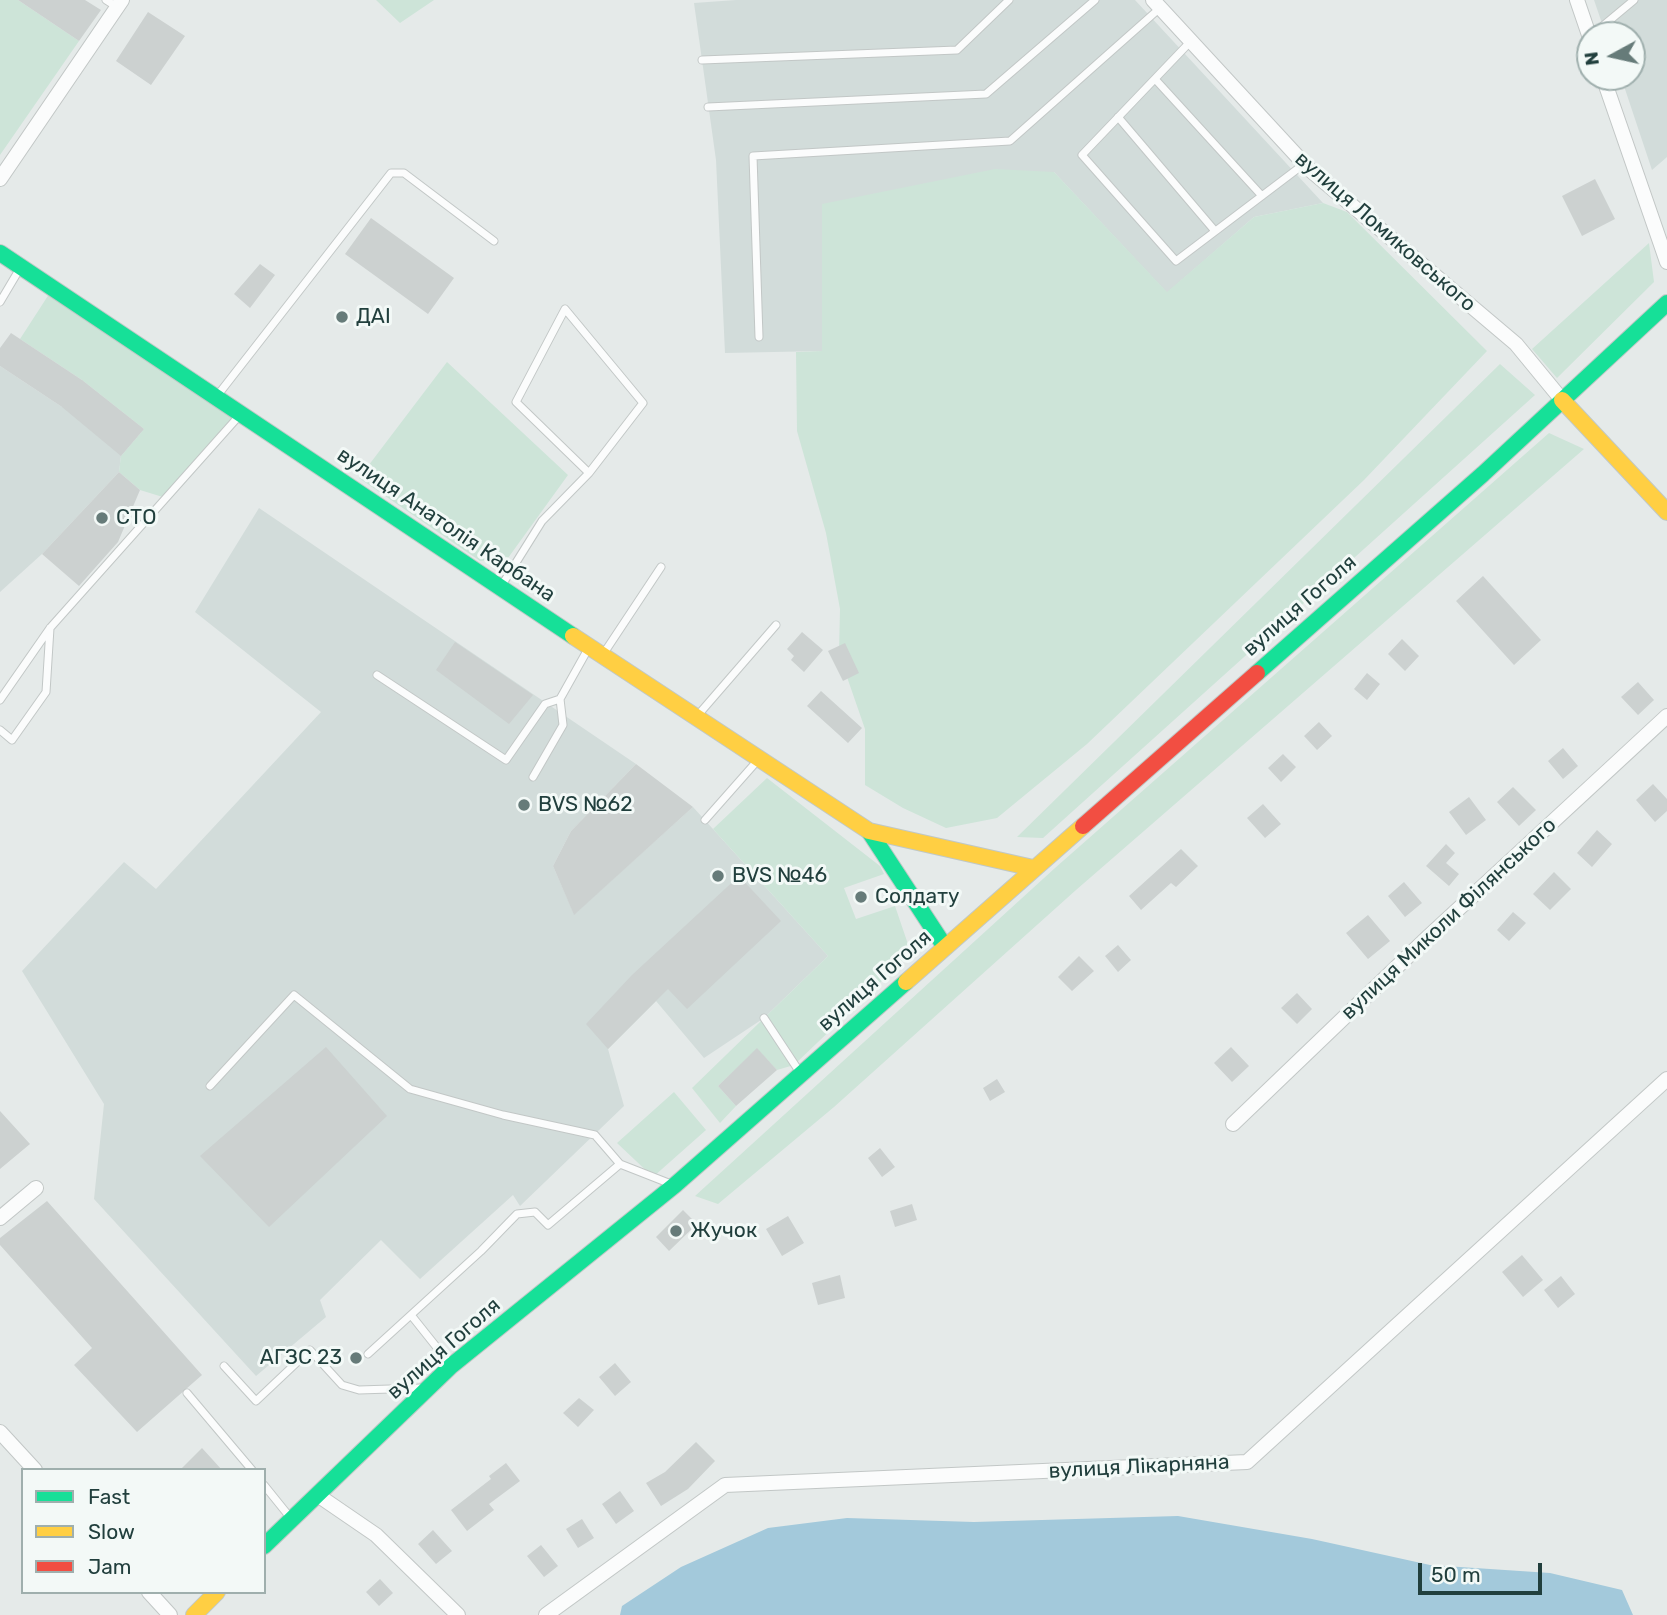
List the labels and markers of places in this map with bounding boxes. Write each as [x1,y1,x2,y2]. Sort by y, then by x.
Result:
place label: ДАІ [356,304,391,330]
marker: ДАІ [334,309,350,325]
place label: СТО [116,505,156,531]
marker: СТО [94,510,110,526]
place label: BVS №62 [538,792,632,818]
marker: BVS №62 [516,797,532,813]
place label: BVS №46 [732,863,827,889]
marker: BVS №46 [710,868,726,884]
place label: Солдату [875,884,959,910]
marker: Солдату [853,889,869,905]
place label: Жучок [690,1218,757,1244]
marker: Жучок [668,1223,684,1239]
place label: АГЗС 23 [260,1345,342,1371]
marker: АГЗС 23 [348,1350,364,1366]

